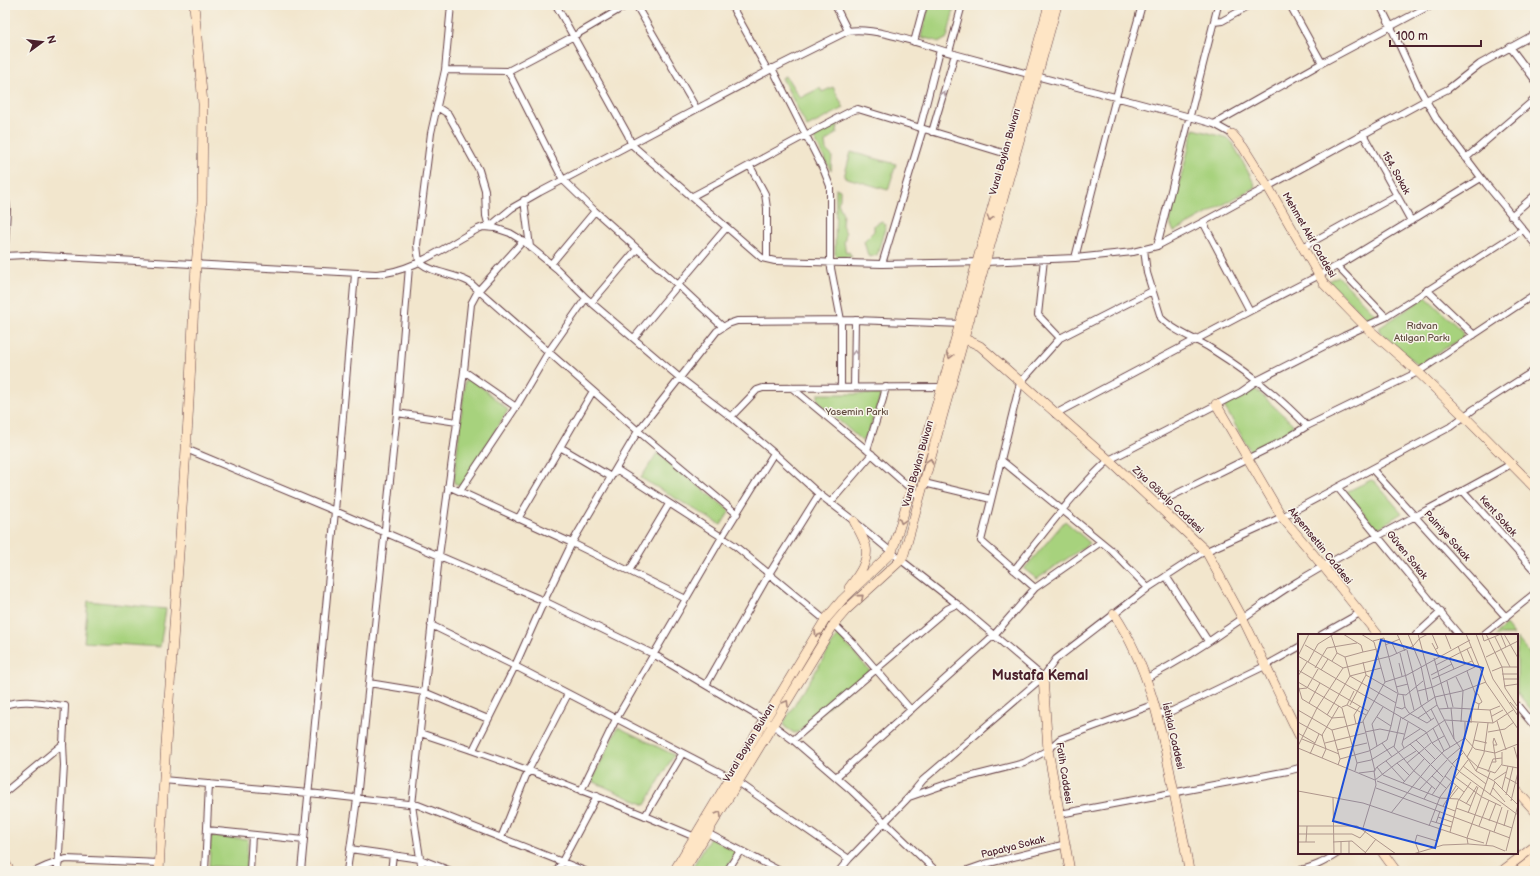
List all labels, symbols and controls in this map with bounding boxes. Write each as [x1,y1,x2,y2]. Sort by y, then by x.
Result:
north arrow [22,22,62,62]
scale bar [1390,22,1481,48]
text: 100 m [1396,29,1428,44]
text: N [44,34,59,45]
one-way arrow [938,91,947,98]
street label: Vural Baylan Bulvarı [987,107,1023,197]
street label: 154. Sokak [1379,149,1413,197]
street label: Mehmet Akif Caddesi [1280,190,1338,280]
one-way arrow [986,214,995,221]
park label: Rıdvan Atılgan Parkı [1394,320,1450,344]
one-way arrow [851,350,859,356]
one-way arrow [946,353,955,360]
park label: Yasemin Parkı [825,406,888,418]
street label: Vural Baylan Bulvarı [900,419,936,509]
one-way arrow [925,458,934,465]
street label: Ziya Gökalp Caddesi [1129,463,1206,536]
street label: Kent Sokak [1477,493,1519,539]
street label: Akşemsettin Caddesi [1285,505,1355,587]
street label: Palmiye Sokak [1421,508,1473,564]
one-way arrow [898,518,907,525]
street label: Güven Sokak [1384,528,1430,582]
one-way arrow [856,595,863,602]
one-way arrow [814,630,821,637]
inset map [1298,634,1518,854]
district label: Mustafa Kemal [992,667,1088,684]
one-way arrow [782,700,789,707]
street label: İstiklal Caddesi [1159,701,1187,771]
street label: Vural Baylan Bulvarı [721,702,777,784]
street label: Fatih Caddesi [1053,741,1075,805]
one-way arrow [714,811,721,818]
street label: Papatya Sokak [980,833,1046,861]

